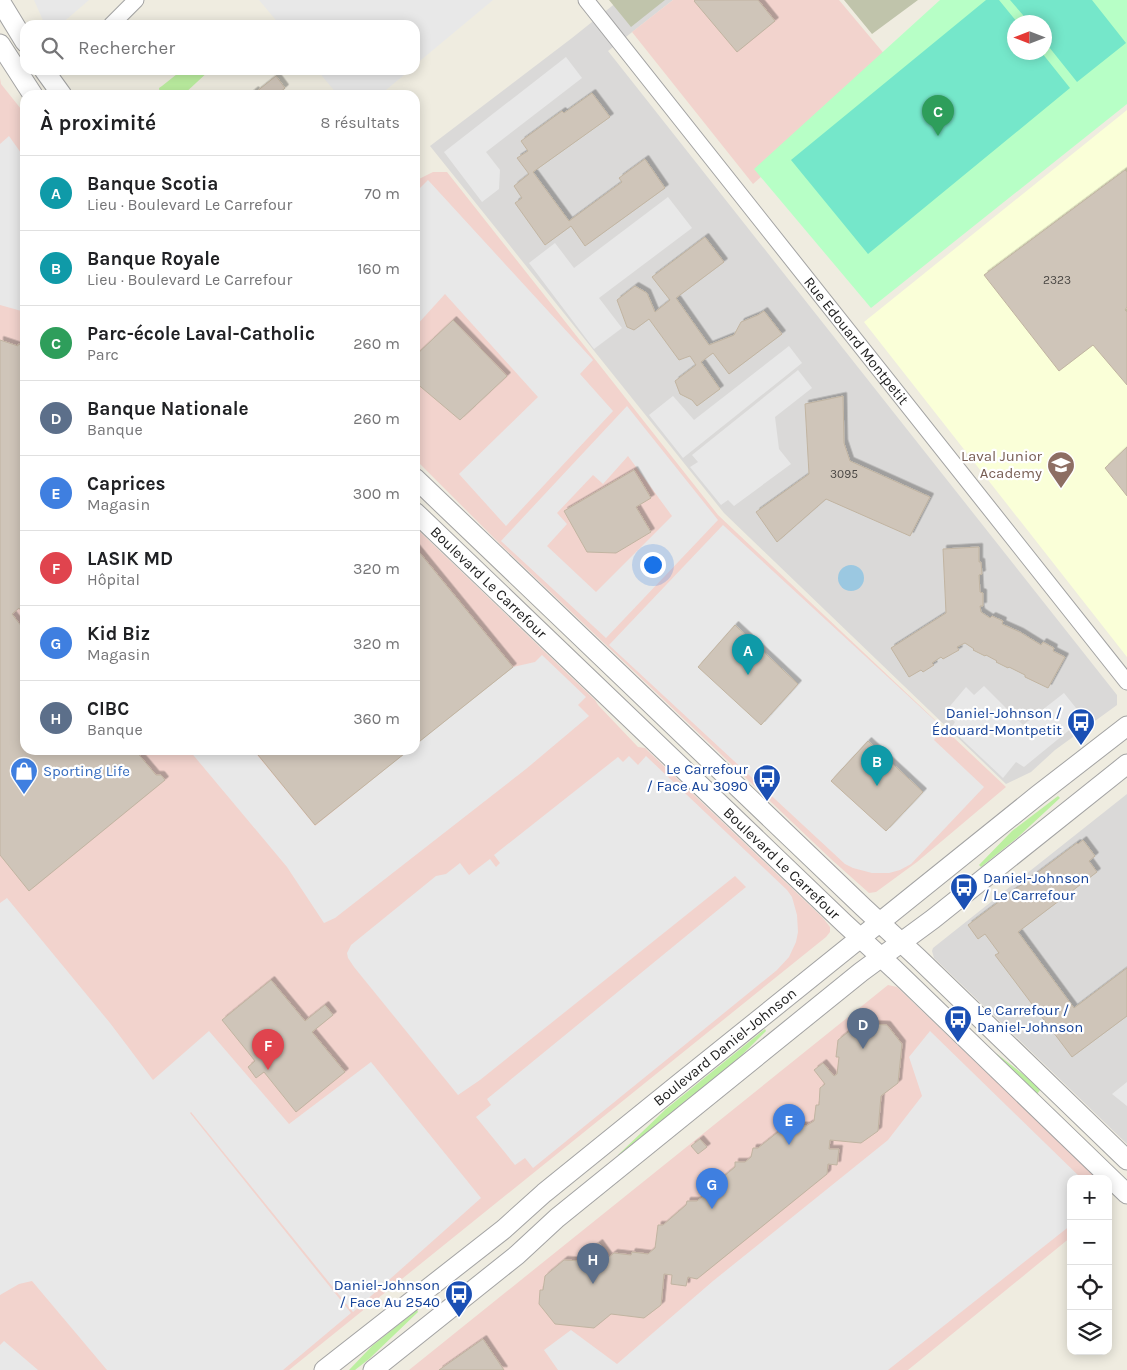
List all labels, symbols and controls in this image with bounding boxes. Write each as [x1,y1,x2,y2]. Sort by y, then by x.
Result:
north arrow [1007,15,1052,60]
search box [20,20,420,75]
icon: search [38,34,66,62]
text: Rechercher [78,37,175,59]
pin: C [922,95,954,136]
text: À proximité [40,111,156,135]
text: 8 résultats [321,113,400,132]
text: Banque Scotia [87,173,218,195]
text: A [51,184,61,203]
text: 70 m [364,184,400,203]
text: Lieu · Boulevard Le Carrefour [87,195,292,214]
text: Banque Royale [87,248,220,270]
text: B [51,259,61,278]
text: 160 m [357,259,400,278]
text: Lieu · Boulevard Le Carrefour [87,270,292,289]
street label: Rue Edouard Montpetit [800,273,913,409]
house number: 2323 [1043,273,1071,287]
text: Parc-école Laval-Catholic [87,323,315,345]
text: C [51,334,61,353]
text: 260 m [353,334,400,353]
text: Parc [87,345,119,364]
text: Banque Nationale [87,398,249,420]
text: D [51,409,61,428]
text: 260 m [353,409,400,428]
text: Banque [87,420,143,439]
place label: Laval Junior Academy [961,447,1043,482]
school or university icon: Laval Junior Academy [1046,450,1076,489]
house number: 3095 [830,467,858,481]
text: Caprices [87,473,166,495]
text: E [51,484,61,503]
text: 300 m [353,484,400,503]
text: Magasin [87,495,150,514]
street label: Boulevard Le Carrefour [427,523,551,643]
text: LASIK MD [87,548,173,570]
your location [640,552,666,578]
text: F [52,559,60,578]
text: 320 m [353,559,400,578]
text: Hôpital [87,570,140,589]
text: Kid Biz [87,623,150,645]
text: G [51,634,61,653]
text: 320 m [353,634,400,653]
pin: A [732,634,764,675]
text: Magasin [87,645,150,664]
text: CIBC [87,698,129,720]
place label: Daniel-Johnson / Édouard-Montpetit [932,704,1062,739]
bus stop icon: Daniel-Johnson / Édouard-Montpetit [1066,707,1096,746]
text: H [50,709,62,728]
text: 360 m [353,709,400,728]
text: Banque [87,720,143,739]
pin: B [861,745,893,786]
shop icon: Sporting Life [9,756,39,795]
place label: Le Carrefour / Face Au 3090 [647,760,749,795]
place label: Sporting Life [43,762,130,780]
bus stop icon: Le Carrefour / Face Au 3090 [752,763,782,802]
street label: Boulevard Le Carrefour [720,804,844,924]
place label: Daniel-Johnson / Le Carrefour [983,869,1089,904]
bus stop icon: Daniel-Johnson / Le Carrefour [949,872,979,911]
street label: Boulevard Daniel-Johnson [650,984,800,1110]
place label: Le Carrefour / Daniel-Johnson [977,1001,1083,1036]
bus stop icon: Le Carrefour / Daniel-Johnson [943,1004,973,1043]
pin: D [847,1008,879,1049]
pin: F [252,1029,284,1070]
pin: E [773,1104,805,1145]
pin: G [696,1168,728,1209]
map controls [1067,1175,1112,1355]
button: + [1067,1175,1112,1220]
button: − [1067,1220,1112,1265]
pin: H [577,1243,609,1284]
button: locate [1067,1265,1112,1310]
place label: Daniel-Johnson / Face Au 2540 [334,1276,440,1311]
bus stop icon: Daniel-Johnson / Face Au 2540 [444,1279,474,1318]
button: layers [1067,1310,1112,1355]

